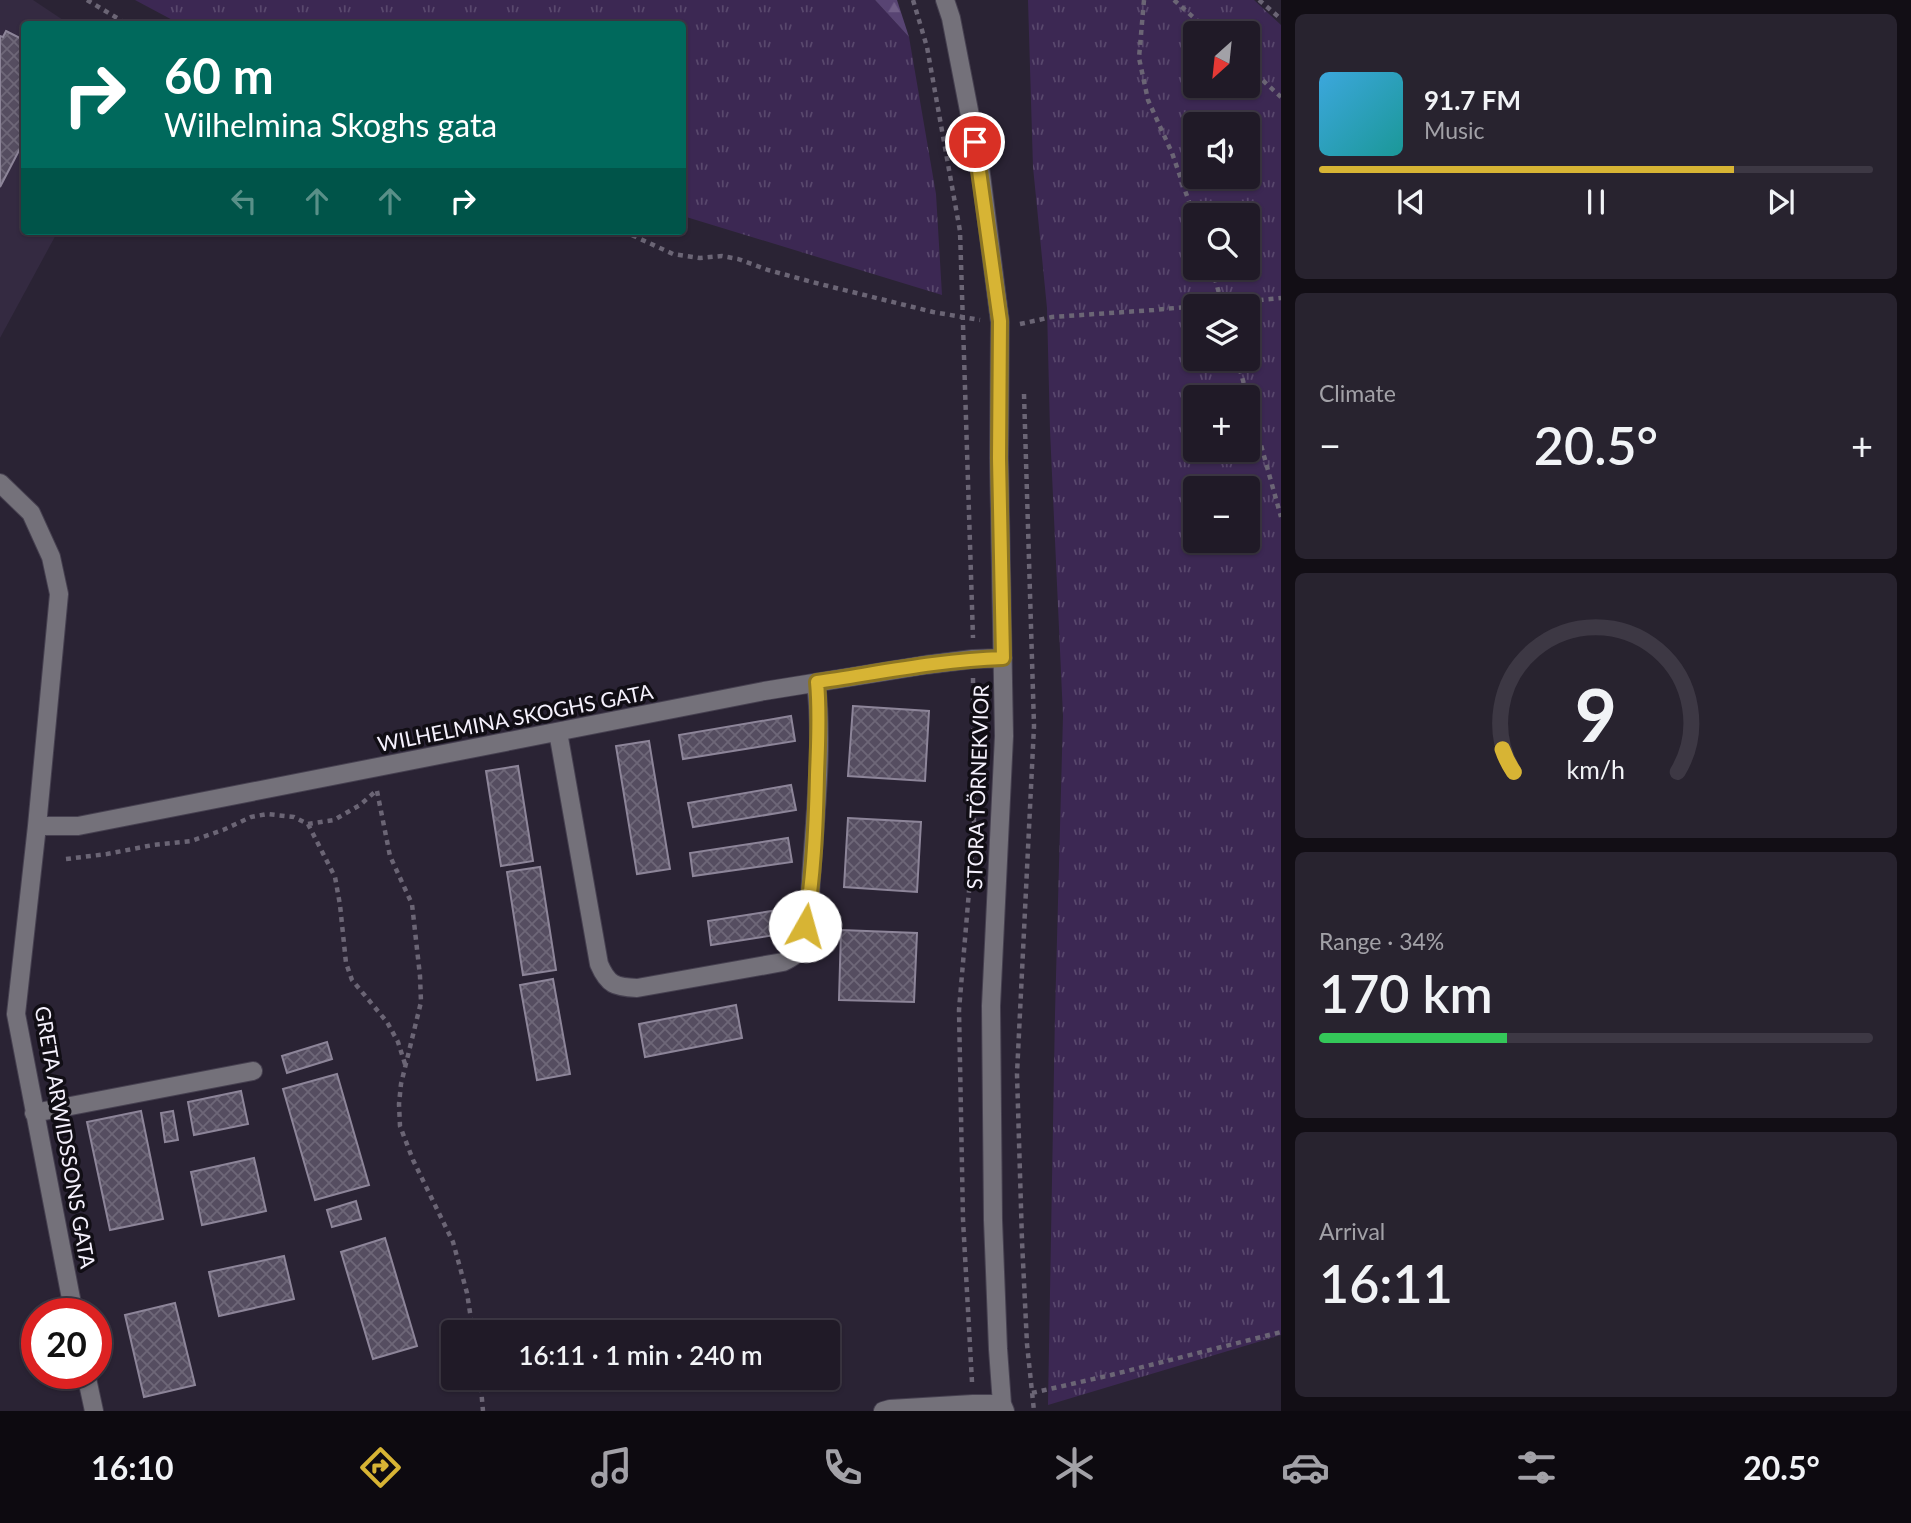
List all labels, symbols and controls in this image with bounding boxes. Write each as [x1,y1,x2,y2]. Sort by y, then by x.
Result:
north arrow [1183,21,1260,98]
map controls [1183,21,1260,553]
text: 60 m [164,46,274,104]
icon: right [49,49,140,140]
text: 91.7 FM [1424,84,1521,116]
text: Wilhelmina Skoghs gata [164,105,497,144]
pin [945,112,1005,172]
button: sound [1183,112,1260,189]
text: Music [1424,116,1484,144]
icon: arrive [956,123,994,161]
icon: left [225,182,263,220]
icon: ahead [298,182,336,220]
icon: ahead [371,182,409,220]
icon: right [444,182,482,220]
icon: previous [1392,183,1430,221]
icon: pause [1577,183,1615,221]
icon: next [1762,183,1800,221]
button: search [1183,203,1260,280]
button: layers [1183,294,1260,371]
text: Climate [1319,379,1396,407]
button: + [1183,385,1260,462]
text: 20.5° [1534,414,1658,476]
text: − [1319,422,1341,468]
text: + [1851,422,1873,468]
button: − [1183,476,1260,553]
text: 9 [1575,670,1617,758]
street label: WILHELMINA SKOGHS GATA [375,678,656,756]
street label: STORA TÖRNEKVIOR [961,683,993,890]
text: km/h [1567,753,1625,783]
position arrow [768,889,842,963]
text: Range · 34% [1319,927,1444,955]
text: 170 km [1319,962,1493,1024]
street label: GRETA ARWIDSSONS GATA [31,1004,102,1271]
text: Arrival [1319,1217,1385,1245]
text: 16:11 [1319,1252,1453,1314]
speed limit sign: 20 [21,1298,112,1389]
text: 16:11 · 1 min · 240 m [518,1339,763,1371]
icon: directions [356,1443,405,1492]
icon: music [587,1443,636,1492]
icon: phone [818,1443,867,1492]
icon: climate [1050,1443,1099,1492]
icon: car [1281,1443,1330,1492]
icon: filters [1512,1443,1561,1492]
text: 16:10 [91,1448,174,1487]
text: 20.5° [1743,1448,1820,1487]

